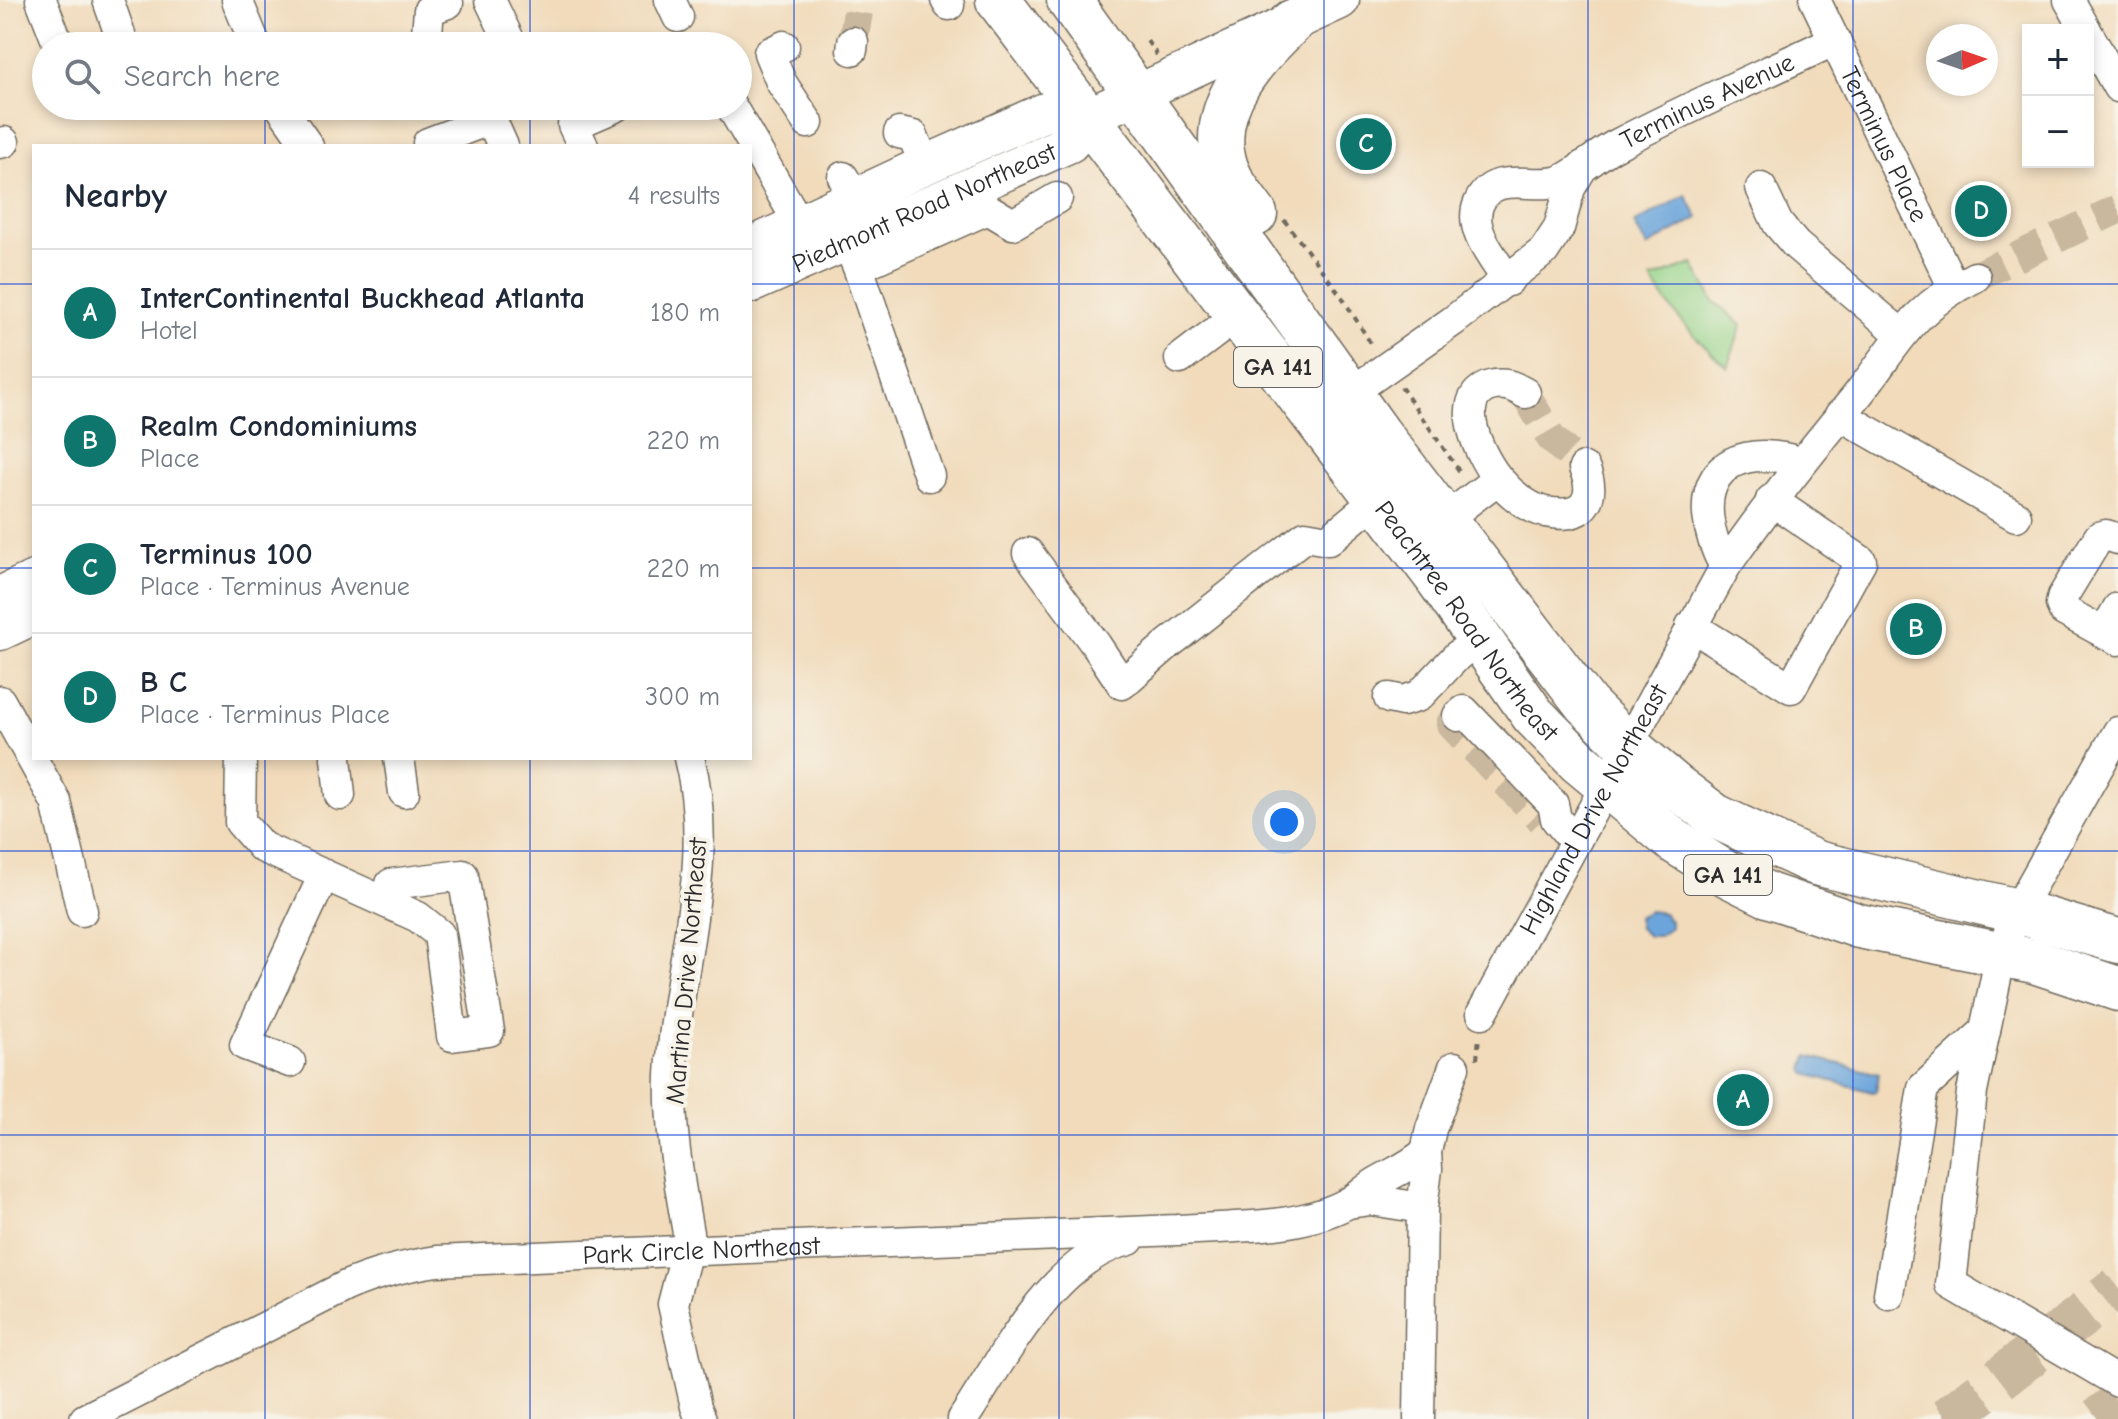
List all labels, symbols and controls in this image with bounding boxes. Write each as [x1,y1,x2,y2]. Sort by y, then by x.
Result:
north arrow [1926,24,1998,96]
map controls [2022,24,2094,168]
button: + [2022,24,2094,96]
search box [32,32,752,120]
street label: Terminus Avenue [1616,47,1799,156]
icon: search [60,54,104,98]
text: Search here [124,59,280,94]
street label: Terminus Place [1833,62,1934,227]
button: − [2022,96,2094,168]
pin: C [1340,114,1392,174]
street label: Piedmont Road Northeast [788,136,1062,280]
text: Nearby [64,176,167,216]
text: 4 results [628,181,720,211]
pin: D [1955,181,2007,241]
text: InterContinental Buckhead Atlanta [140,281,585,316]
text: A [83,298,97,328]
text: 180 m [650,298,720,328]
text: Hotel [140,316,198,346]
road number: GA 141 [1234,347,1322,387]
text: Realm Condominiums [140,409,417,444]
text: B [82,426,98,456]
text: 220 m [647,426,720,456]
text: Place [140,444,199,474]
street label: Peachtree Road Northeast [1368,495,1565,749]
text: Terminus 100 [140,537,313,572]
text: C [82,554,98,584]
text: 220 m [647,554,720,584]
text: Place · Terminus Avenue [140,572,410,602]
pin: B [1890,599,1942,659]
text: B C [140,665,187,700]
street label: Highland Drive Northeast [1514,678,1675,940]
text: D [82,682,98,712]
text: 300 m [645,682,720,712]
text: Place · Terminus Place [140,700,390,730]
your location [1264,802,1304,842]
street label: Martina Drive Northeast [660,835,714,1106]
road number: GA 141 [1684,855,1772,895]
pin: A [1717,1070,1769,1130]
street label: Park Circle Northeast [582,1231,822,1271]

